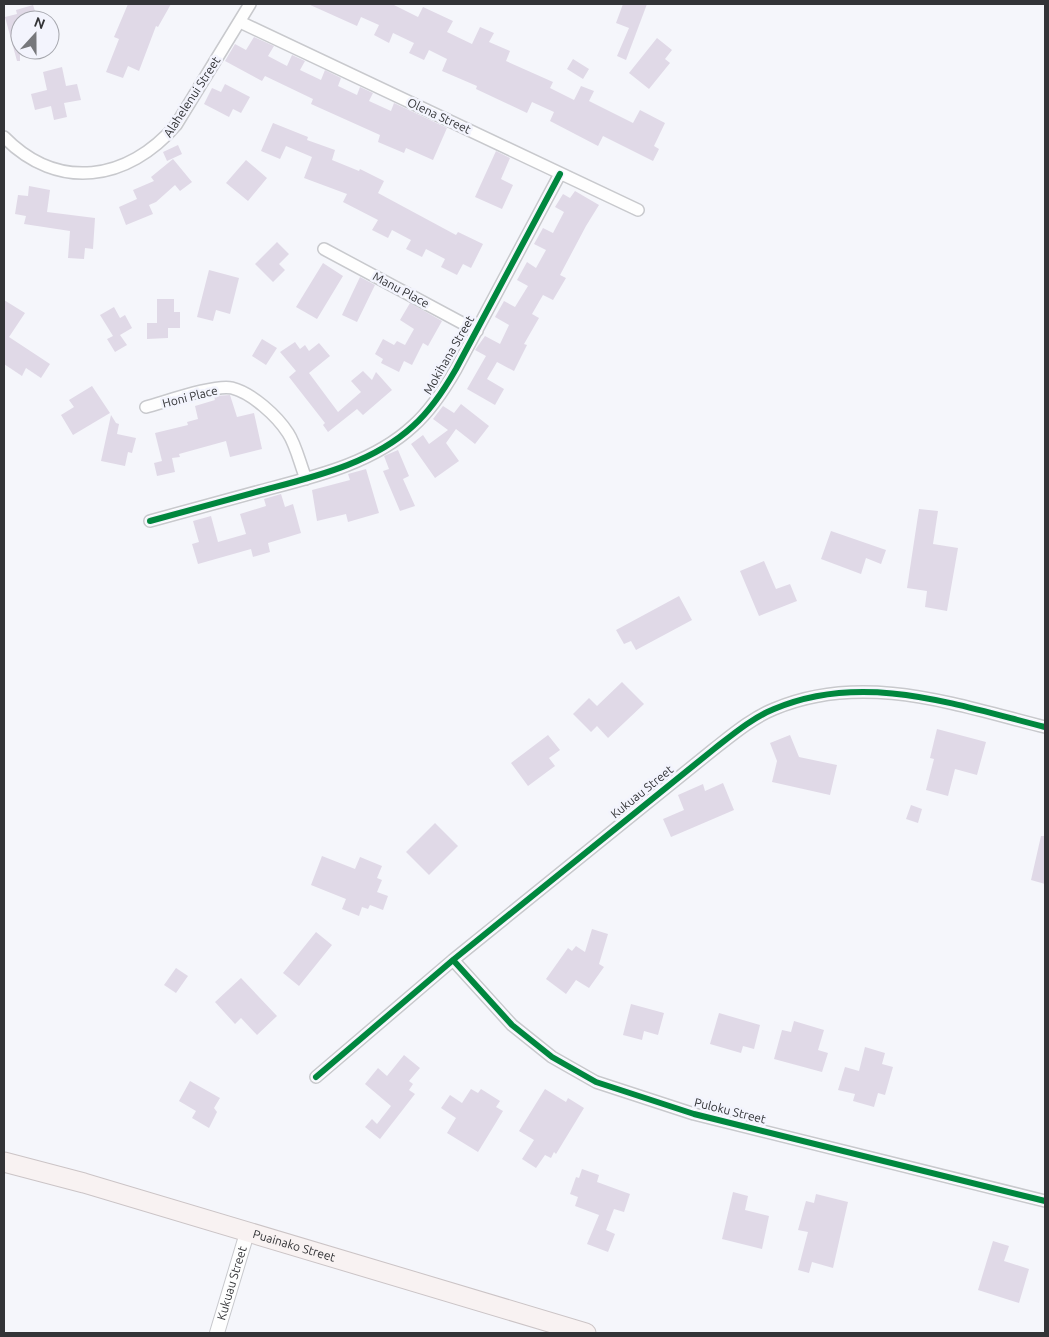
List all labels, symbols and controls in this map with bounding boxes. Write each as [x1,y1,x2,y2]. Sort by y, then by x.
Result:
north arrow [10,10,60,60]
text: N [32,14,47,32]
street label: Alahelenui Street [161,54,223,139]
street label: Olena Street [405,95,473,136]
street label: Manu Place [371,269,432,310]
street label: Mokihana Street [421,313,477,396]
street label: Honi Place [161,383,219,410]
street label: Kukuau Street [608,762,676,821]
street label: Puloku Street [693,1095,768,1126]
street label: Puainako Street [252,1227,337,1264]
street label: Kukuau Street [214,1244,249,1321]

